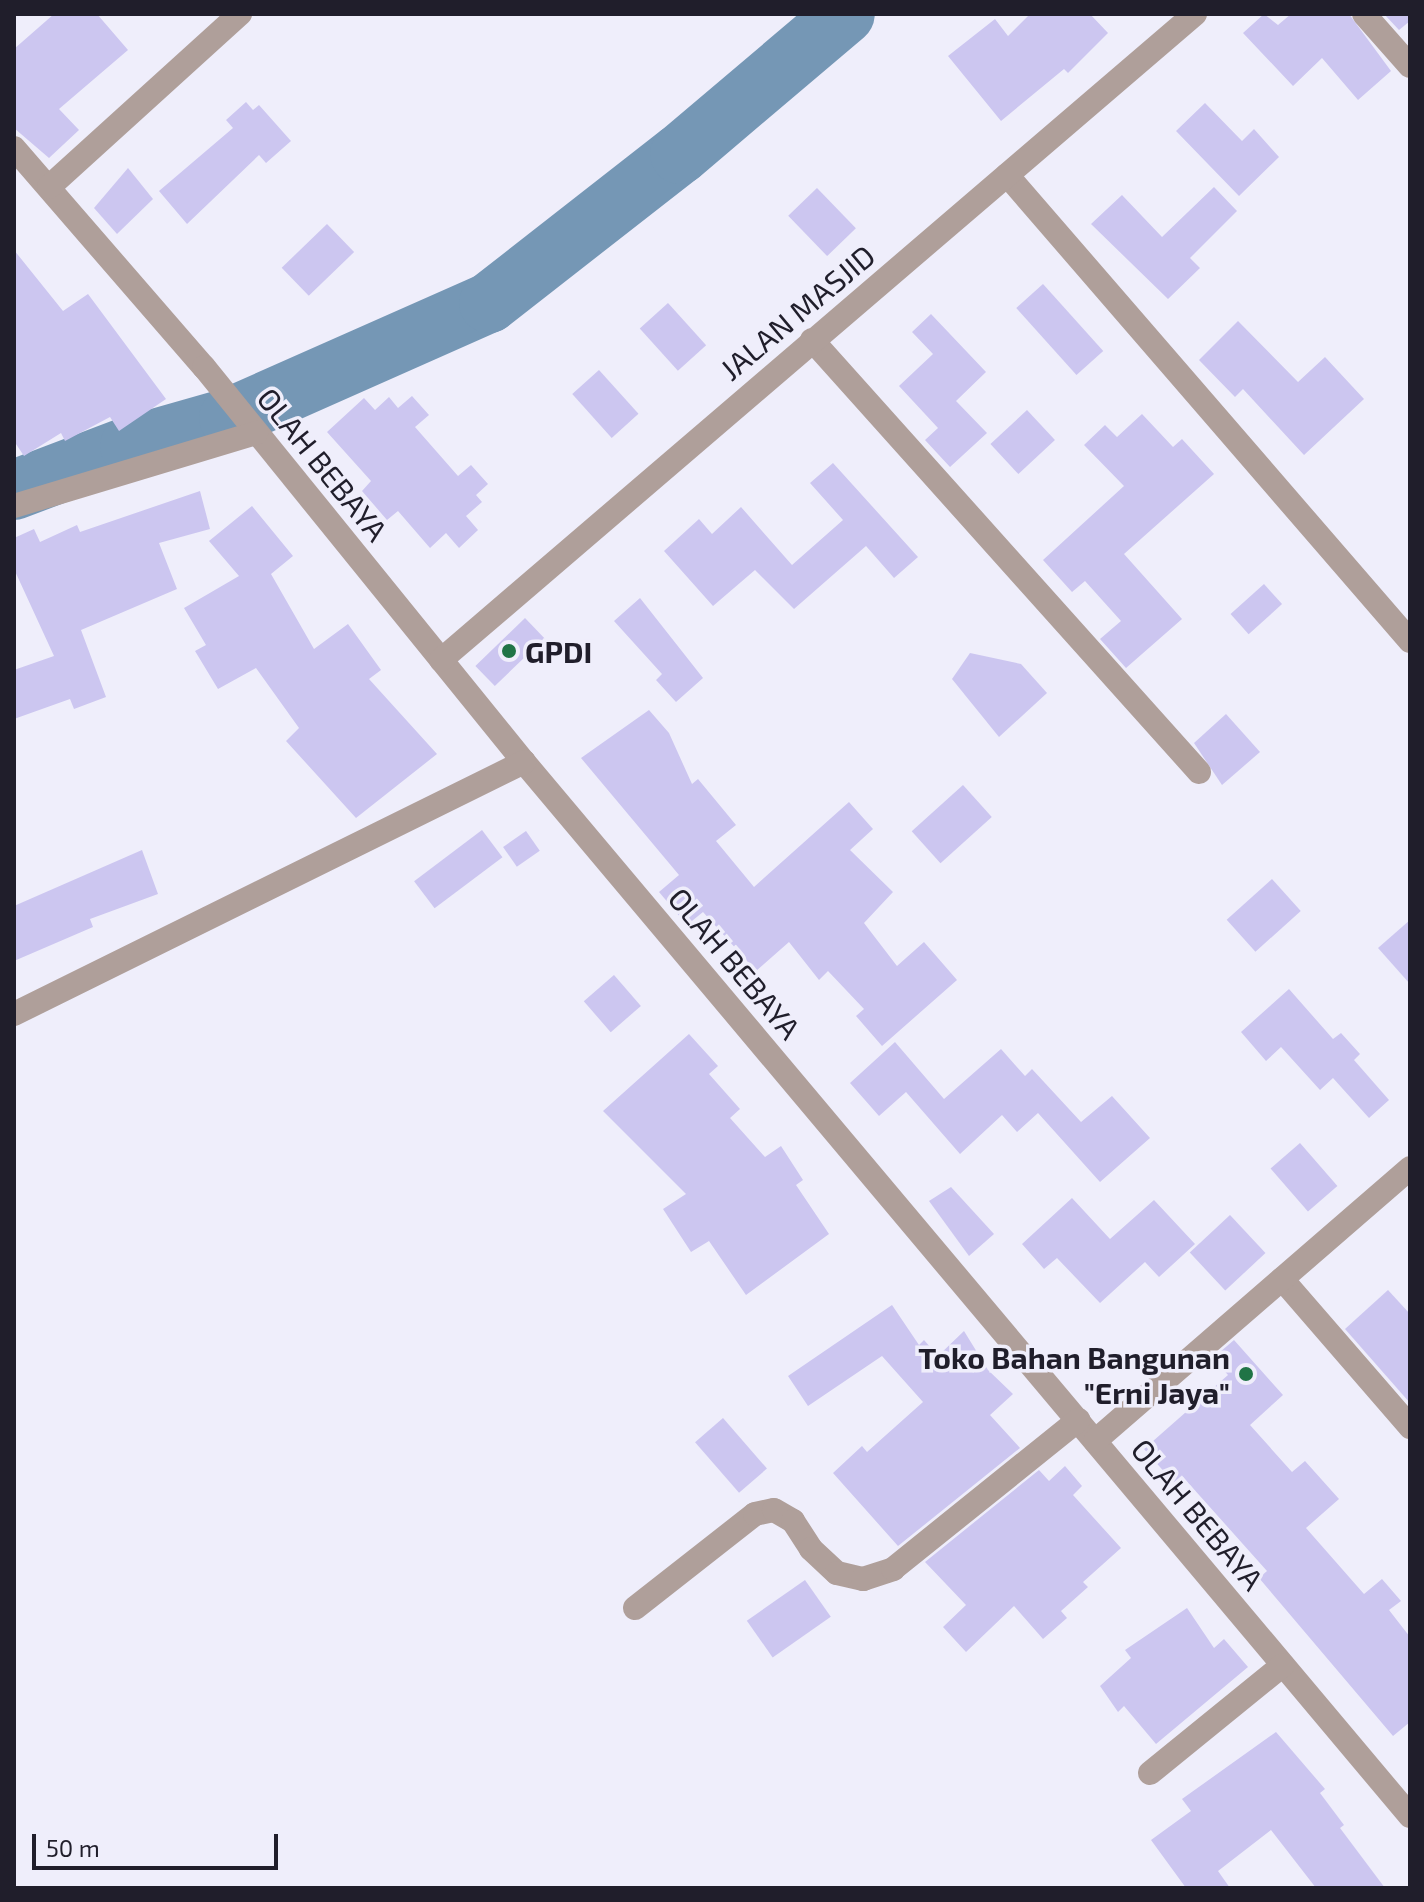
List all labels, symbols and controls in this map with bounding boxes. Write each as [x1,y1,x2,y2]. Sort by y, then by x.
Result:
street label: JALAN MASJID [712,237,882,387]
street label: OLAH BEBAYA [250,380,396,548]
place label: GPDI [525,633,592,669]
marker: GPDI [500,642,518,660]
street label: OLAH BEBAYA [661,880,809,1046]
place label: Toko Bahan Bangunan "Erni Jaya" [918,1339,1230,1410]
marker: Toko Bahan Bangunan "Erni Jaya" [1237,1365,1255,1383]
street label: OLAH BEBAYA [1124,1431,1272,1597]
scale bar [36,1818,282,1868]
text: 50 m [46,1833,100,1862]

